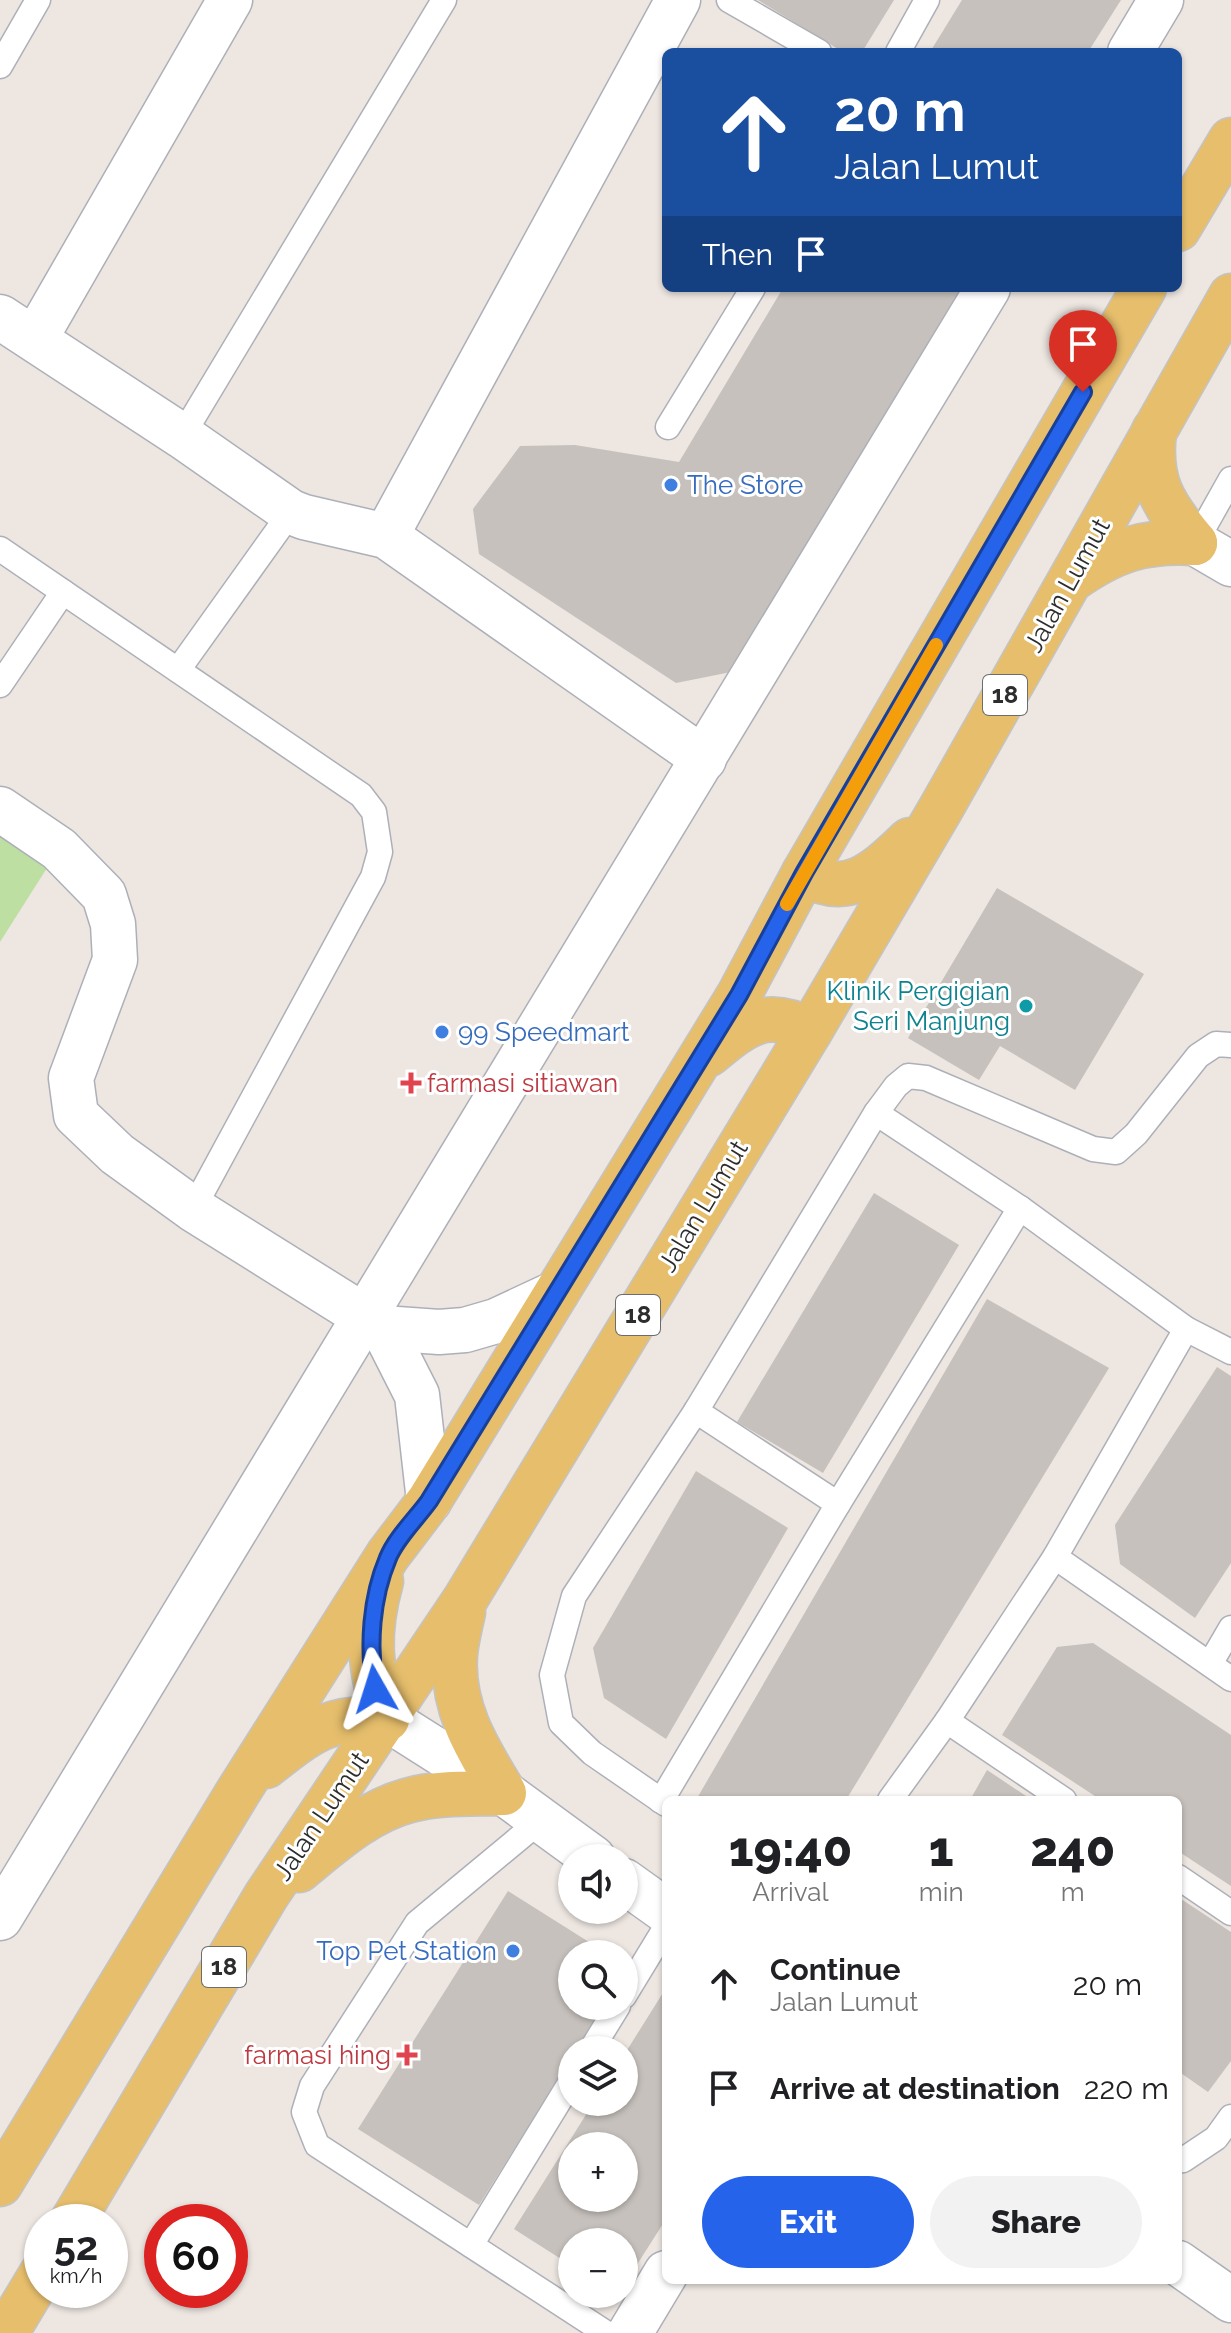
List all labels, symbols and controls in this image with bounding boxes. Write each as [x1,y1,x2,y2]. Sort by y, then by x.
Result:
text: 20 m [834,78,966,144]
icon: ahead [702,80,806,184]
text: Jalan Lumut [834,145,1039,187]
icon: arrive [789,232,833,276]
text: Then [702,237,773,272]
pin [1049,310,1117,392]
icon: arrive [1061,322,1105,366]
place label: The Store [687,470,803,500]
marker: The Store [662,476,680,494]
street label: Jalan Lumut [1018,513,1116,657]
road number: 18 [983,675,1027,715]
place label: Klinik Pergigian Seri Manjung [827,976,1010,1036]
marker: Klinik Pergigian Seri Manjung [1017,997,1035,1015]
place label: 99 Speedmart [458,1017,630,1047]
marker: 99 Speedmart [433,1023,451,1041]
place label: farmasi sitiawan [427,1068,618,1098]
marker: farmasi sitiawan [402,1074,420,1092]
street label: Jalan Lumut [652,1135,754,1277]
road number: 18 [616,1295,660,1335]
position arrow [333,1647,417,1731]
street label: Jalan Lumut [267,1746,375,1886]
text: 19:40 [729,1821,852,1877]
text: 1 [929,1821,954,1877]
text: 240 [1030,1821,1115,1877]
map controls [558,1844,638,2308]
button: sound [558,1844,638,1924]
text: Arrival [752,1877,829,1907]
text: min [919,1877,964,1907]
text: m [1061,1877,1085,1907]
place label: Top Pet Station [316,1936,497,1966]
button: search [558,1940,638,2020]
marker: Top Pet Station [504,1942,522,1960]
road number: 18 [202,1947,246,1987]
text: Continue [770,1952,901,1987]
icon: ahead [702,1962,746,2006]
text: 20 m [1073,1967,1142,2002]
text: Jalan Lumut [770,1987,918,2017]
button: layers [558,2036,638,2116]
place label: farmasi hing [244,2040,391,2070]
marker: farmasi hing [398,2046,416,2064]
icon: arrive [702,2066,746,2110]
text: Arrive at destination [770,2071,1060,2106]
text: 220 m [1084,2071,1169,2106]
button: + [558,2132,638,2212]
button: Exit [702,2176,914,2268]
button: Share [930,2176,1142,2268]
speed limit sign: 60 [144,2204,248,2308]
text: 52 [54,2222,98,2269]
button: − [558,2228,638,2308]
text: km/h [50,2264,102,2288]

